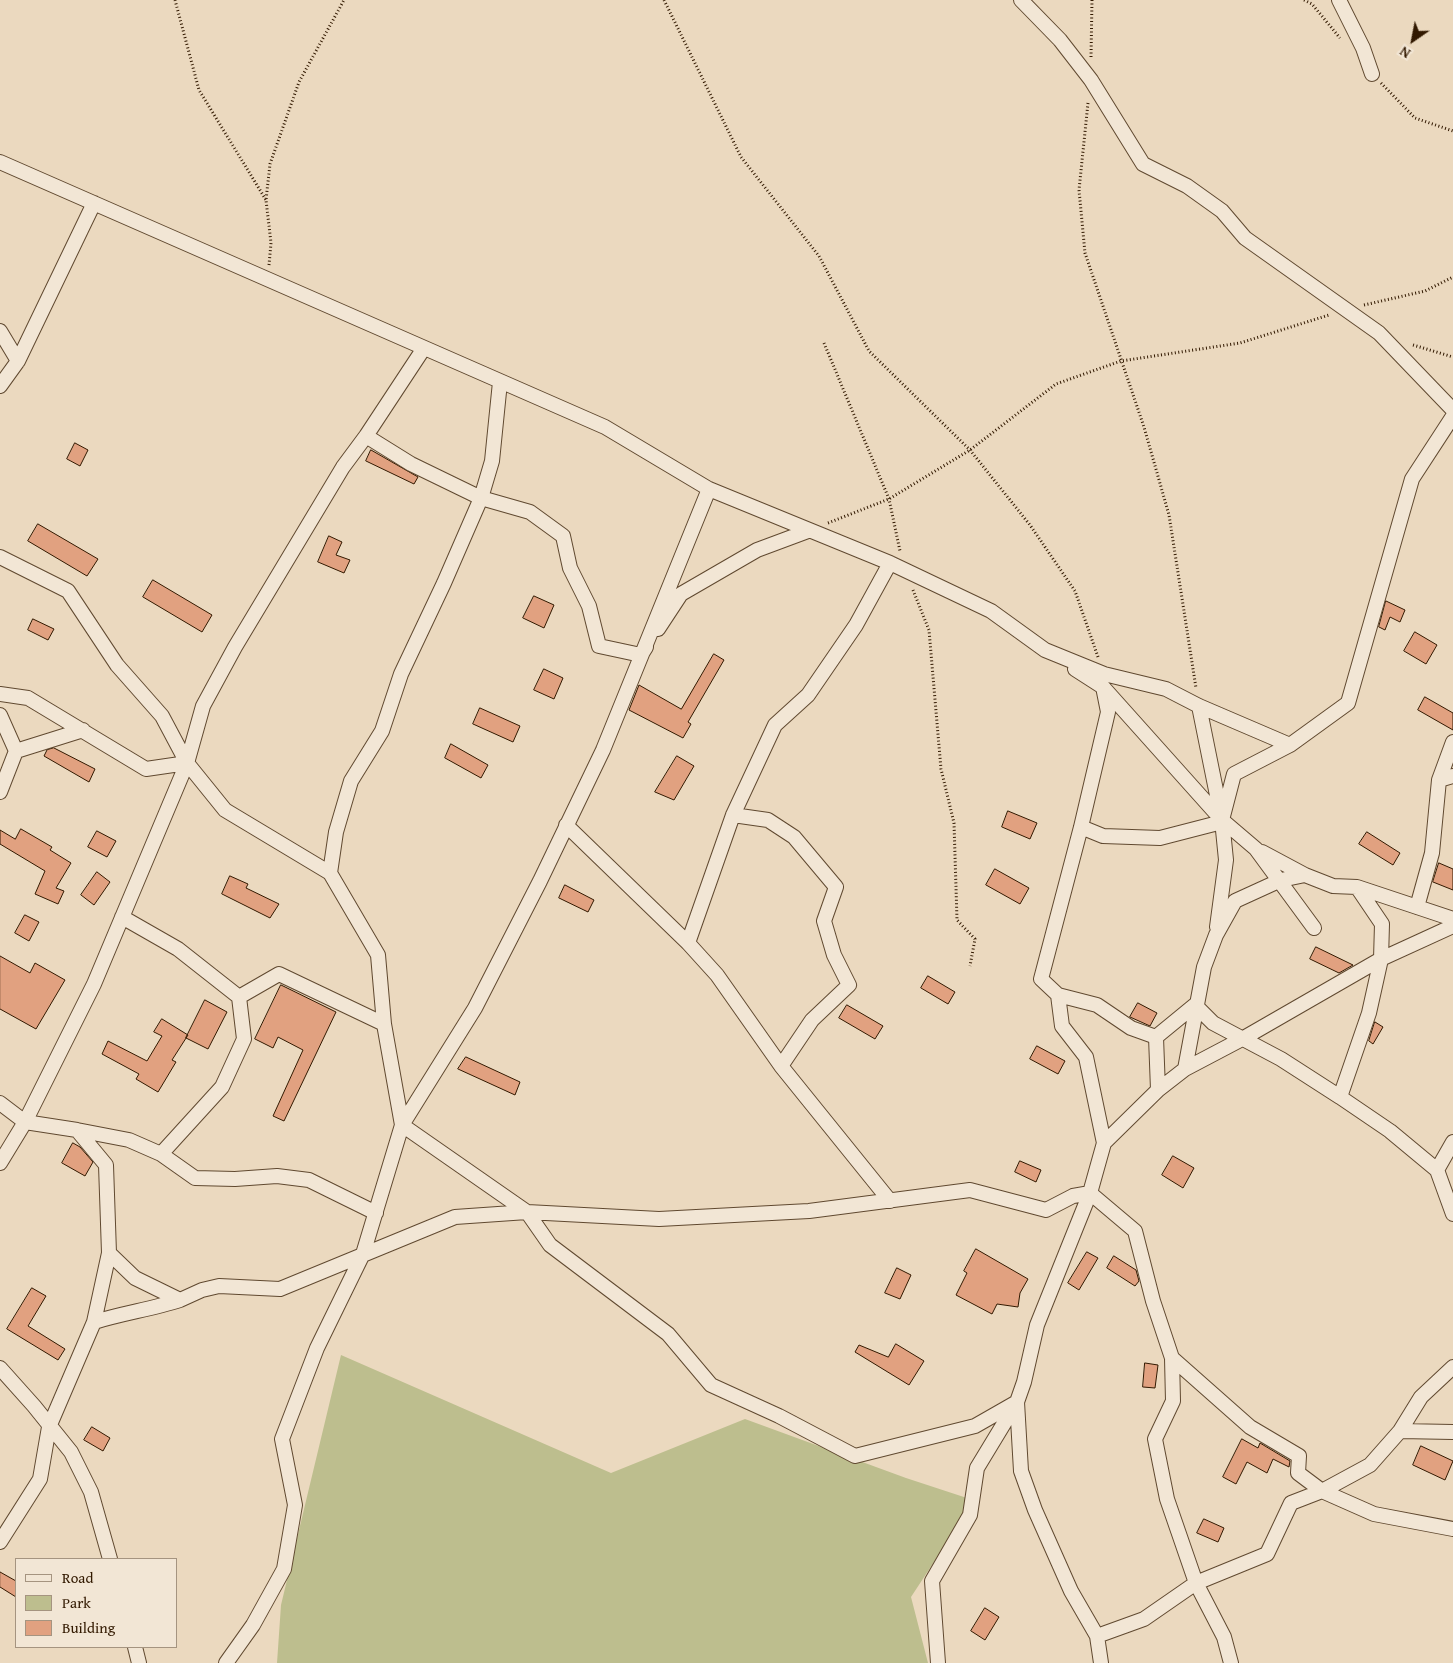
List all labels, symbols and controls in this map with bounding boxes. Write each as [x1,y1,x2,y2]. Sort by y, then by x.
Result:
north arrow [1388,15,1438,65]
text: N [1395,42,1414,64]
legend [15,1558,178,1648]
text: Road [62,1567,93,1588]
text: Park [62,1592,91,1613]
text: Building [62,1617,115,1638]

